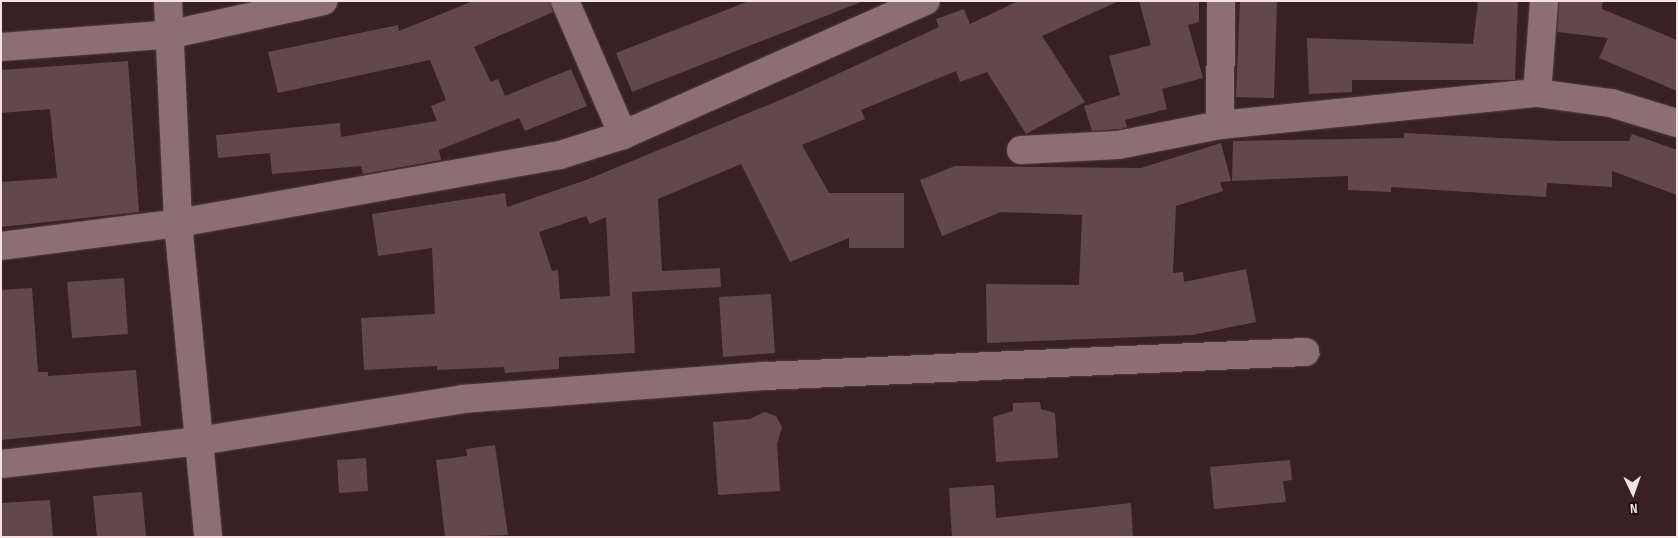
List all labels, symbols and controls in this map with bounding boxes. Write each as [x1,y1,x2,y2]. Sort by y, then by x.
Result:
north arrow [1608,468,1658,518]
text: N [1630,500,1638,517]

